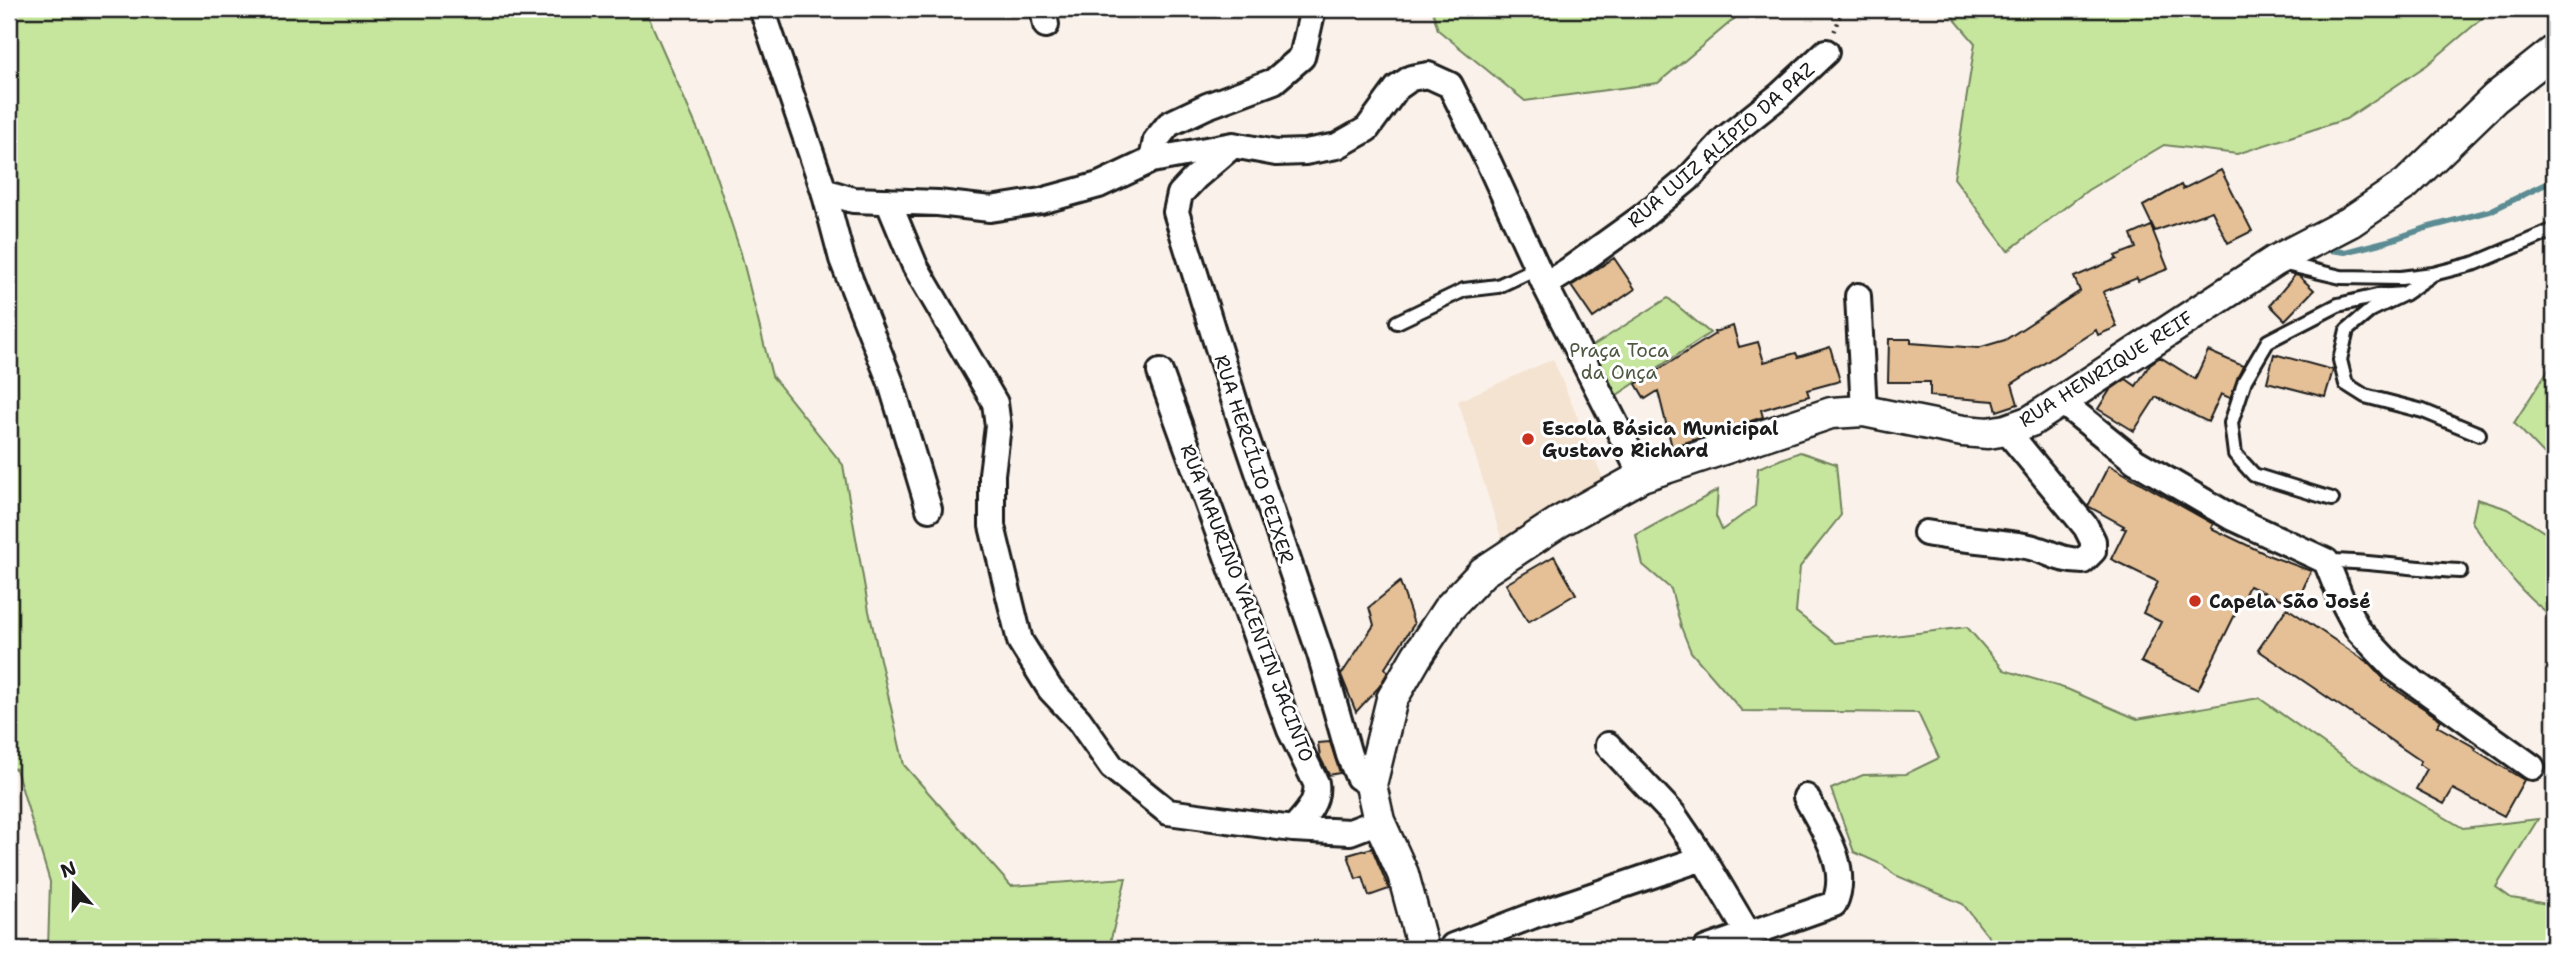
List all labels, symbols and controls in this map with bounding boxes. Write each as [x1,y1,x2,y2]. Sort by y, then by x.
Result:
street label: RUA LUIZ ALÍPIO DA PAZ [1622,56,1820,233]
street label: RUA HENRIQUE REIF [2014,305,2198,433]
park label: Praça Toca da Onça [1569,338,1669,385]
street label: RUA HERCÍLIO PEIXER [1208,351,1300,566]
place label: Escola Básica Municipal Gustavo Richard [1542,416,1779,463]
marker: Escola Básica Municipal Gustavo Richard [1520,431,1536,447]
street label: RUA MAURINO VALENTIN JACINTO [1175,441,1319,765]
place label: Capela São José [2209,589,2371,614]
marker: Capela São José [2187,593,2203,609]
north arrow [38,850,108,920]
text: N [57,855,80,884]

